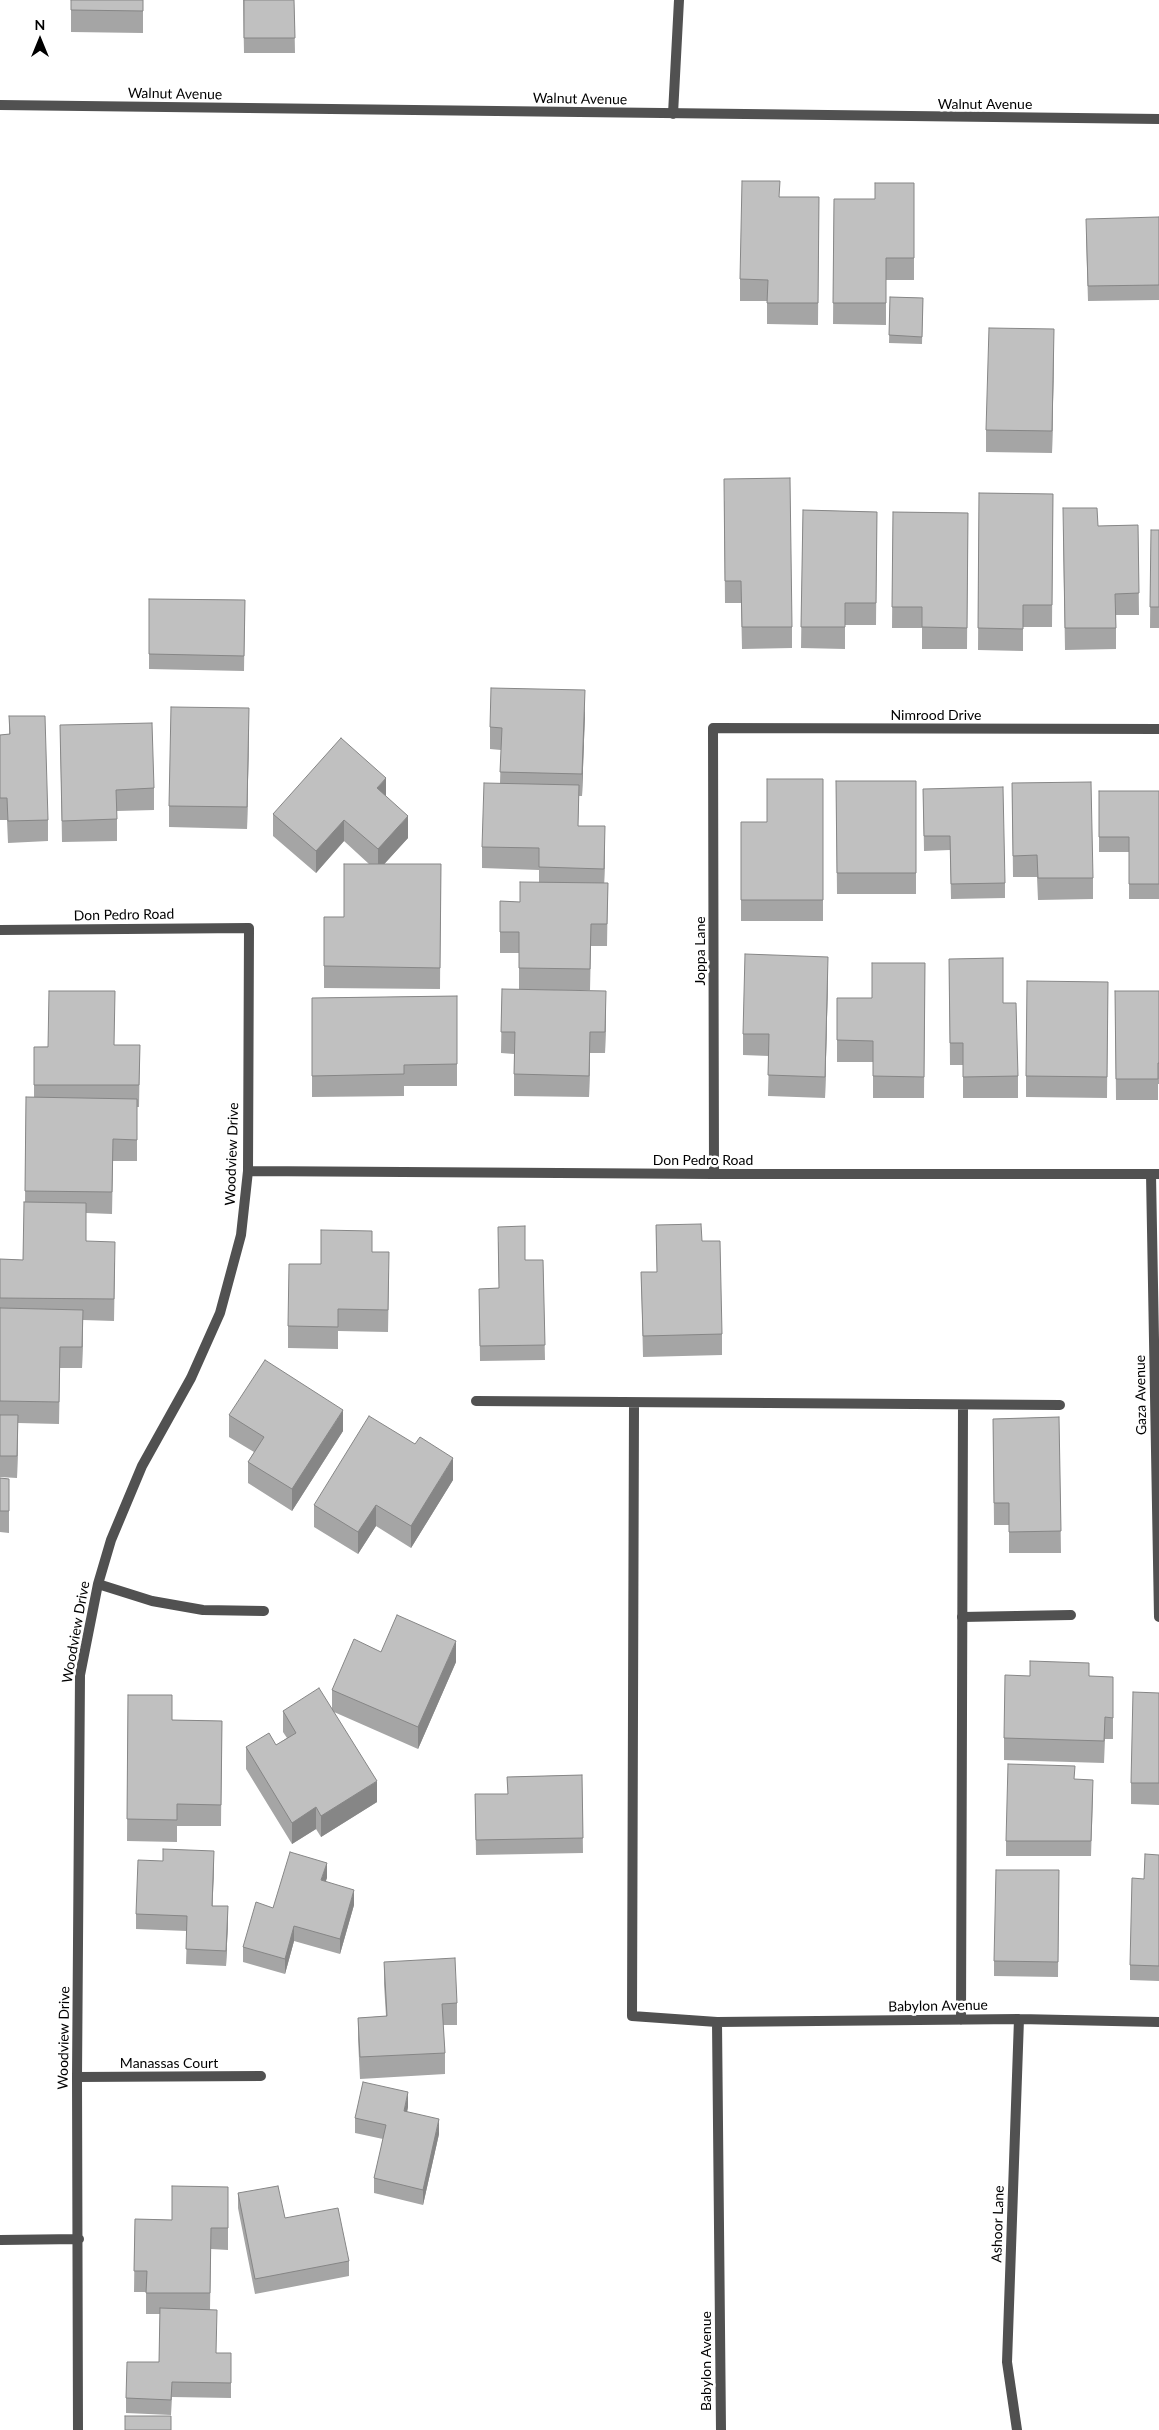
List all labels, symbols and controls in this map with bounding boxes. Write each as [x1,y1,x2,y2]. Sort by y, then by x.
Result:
north arrow [15,15,65,65]
text: N [35,16,45,33]
street label: Walnut Avenue [128,85,222,103]
street label: Walnut Avenue [533,90,627,108]
street label: Walnut Avenue [938,96,1032,112]
street label: Nimrood Drive [891,707,981,723]
street label: Don Pedro Road [74,906,174,924]
street label: Joppa Lane [692,916,708,986]
street label: Woodview Drive [222,1102,242,1206]
street label: Don Pedro Road [653,1152,753,1168]
street label: Gaza Avenue [1132,1355,1150,1435]
street label: Woodview Drive [59,1580,93,1684]
street label: Woodview Drive [55,1986,73,2090]
street label: Babylon Avenue [888,1997,988,2015]
street label: Manassas Court [120,2055,218,2071]
street label: Ashoor Lane [988,2185,1008,2263]
street label: Babylon Avenue [698,2311,714,2411]

